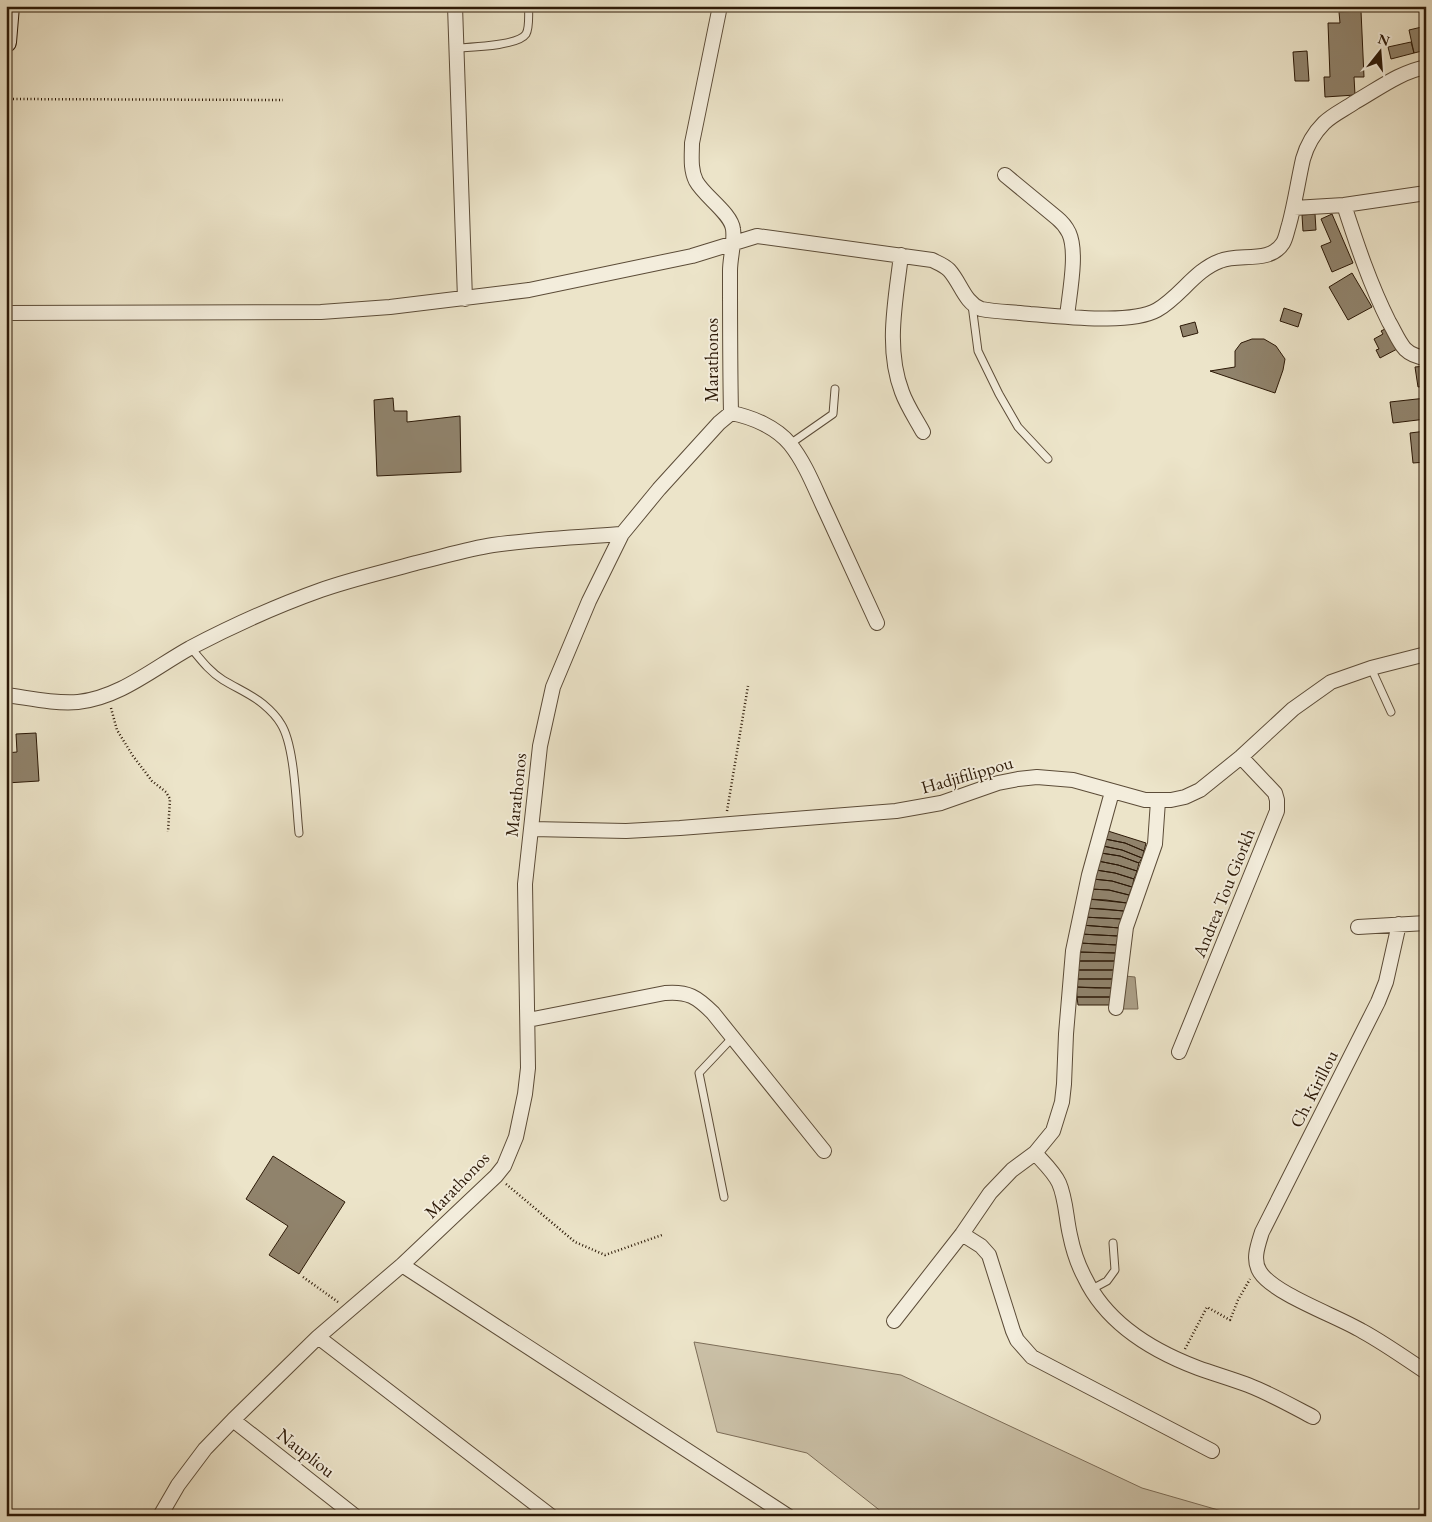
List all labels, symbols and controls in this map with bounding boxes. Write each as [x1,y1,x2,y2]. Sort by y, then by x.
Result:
north arrow [1354,28,1404,78]
text: N [1376,29,1392,50]
street label: Marathonos [700,318,723,402]
street label: Hadjifilippou [918,750,1016,799]
street label: Marathonos [500,752,531,838]
street label: Andrea Tou Giorkh [1187,825,1260,962]
street label: Ch. Kirillou [1284,1046,1343,1131]
street label: Marathonos [419,1146,494,1223]
street label: Naupliou [273,1423,340,1483]

